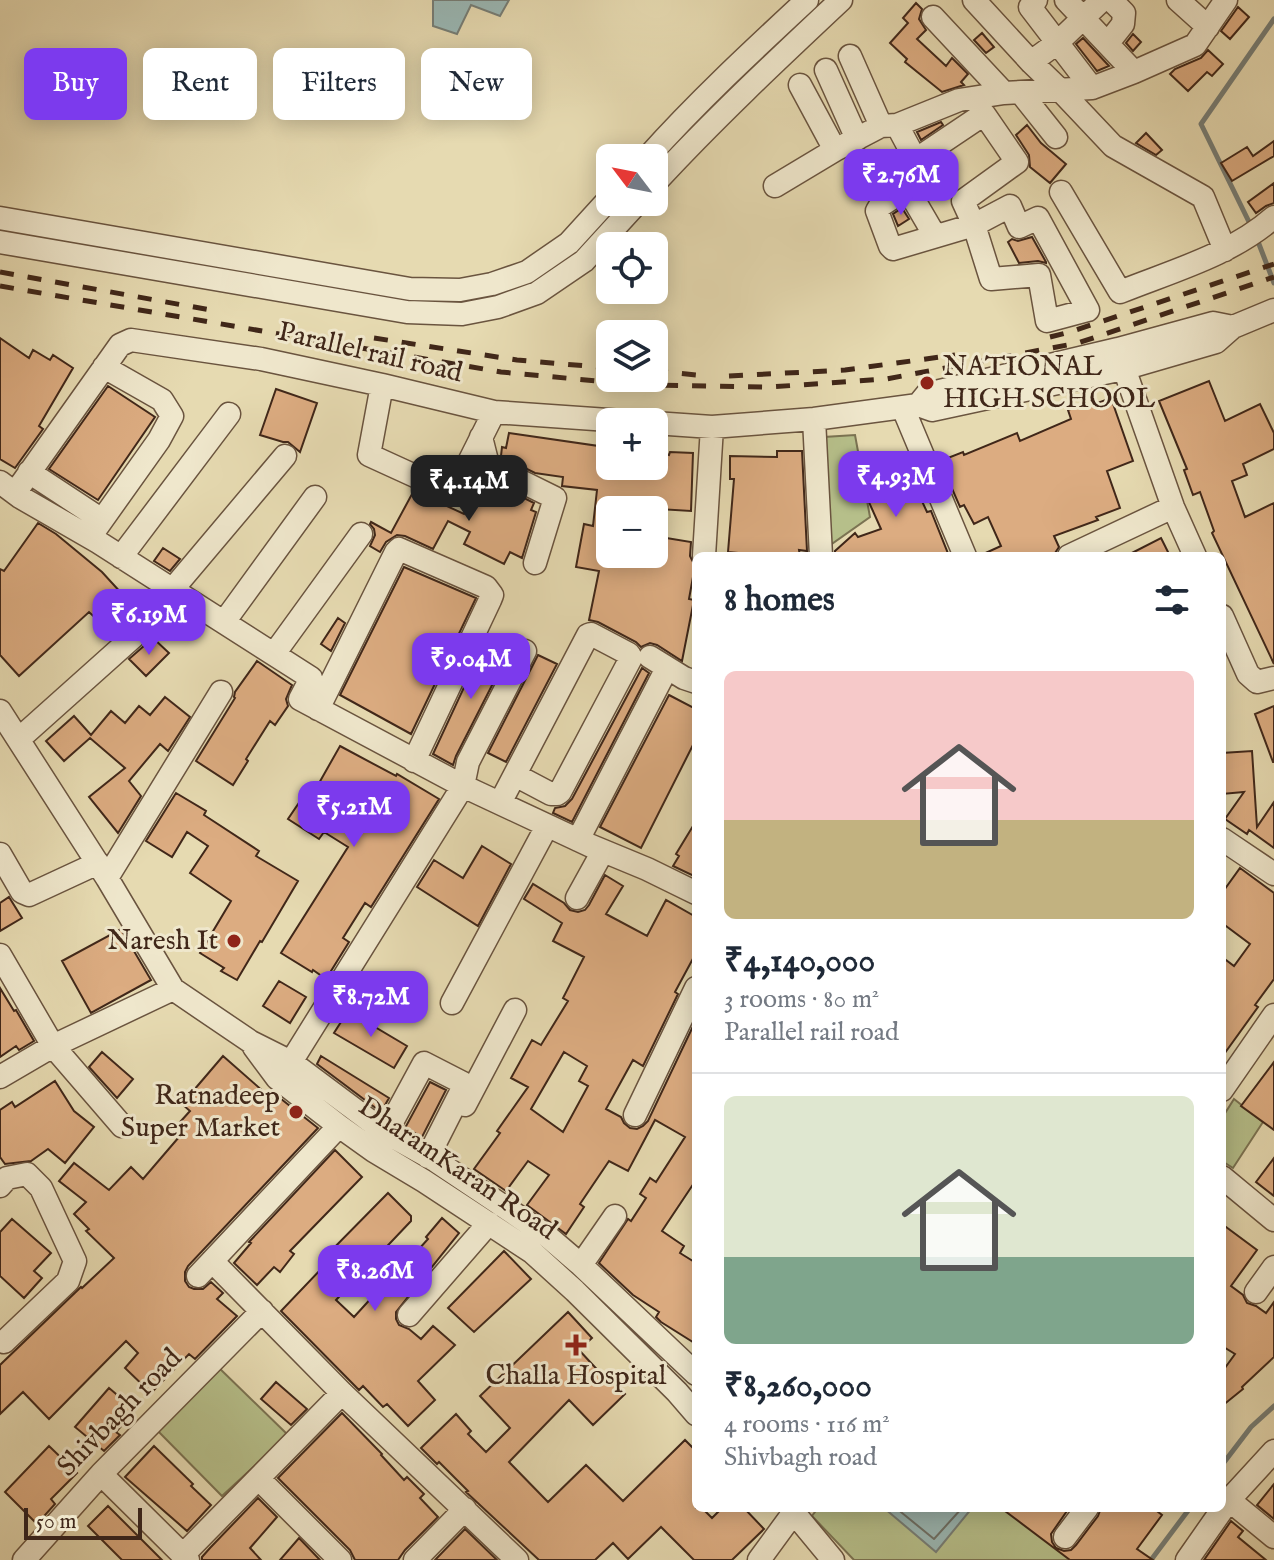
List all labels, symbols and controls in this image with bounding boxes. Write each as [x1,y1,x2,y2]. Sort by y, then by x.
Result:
chip: Buy [24,48,127,120]
chip: Rent [143,48,257,120]
chip: Filters [273,48,405,120]
chip: New [421,48,532,120]
north arrow [596,144,668,216]
map controls [596,144,668,568]
pin: ₹2.76M [836,149,966,217]
text: ₹2.76M [862,158,940,191]
button: locate [596,232,668,304]
street label: Parallel rail road [274,315,466,391]
button: layers [596,320,668,392]
place label: NATIONAL HIGH SCHOOL [943,350,1155,417]
marker: NATIONAL HIGH SCHOOL [918,374,936,392]
button: + [596,408,668,480]
pin: ₹4.93M [831,451,961,519]
pin: ₹4.14M [404,455,534,523]
text: ₹4.93M [856,460,936,493]
text: ₹4.14M [429,464,509,497]
button: − [596,496,668,568]
icon: filters [1150,578,1194,622]
text: 8 homes [724,579,835,622]
pin: ₹6.19M [84,589,214,657]
text: ₹6.19M [111,598,187,631]
pin: ₹9.04M [406,633,536,701]
text: ₹9.04M [430,642,512,675]
icon: home [887,723,1031,867]
pin: ₹5.21M [289,781,419,849]
text: ₹5.21M [316,790,392,823]
place label: Naresh It [107,924,218,959]
marker: Naresh It [225,932,243,950]
text: ₹4,140,000 [724,940,875,983]
pin: ₹8.72M [306,971,436,1039]
text: ₹8.72M [332,980,410,1013]
text: 3 rooms · 80 m² [724,983,879,1016]
text: Parallel rail road [724,1016,899,1049]
place label: Ratnadeep Super Market [121,1079,280,1146]
street label: DharamKaran Road [351,1090,563,1248]
marker: Ratnadeep Super Market [287,1103,305,1121]
icon: home [887,1148,1031,1292]
pin: ₹8.26M [310,1245,440,1313]
text: ₹8.26M [336,1254,414,1287]
marker: Challa Hospital [565,1334,587,1356]
street label: Shivbagh road [50,1342,190,1484]
place label: Challa Hospital [486,1359,667,1394]
text: ₹8,260,000 [724,1365,872,1408]
text: 4 rooms · 116 m² [724,1408,890,1441]
text: Shivbagh road [724,1441,877,1474]
scale bar [24,1504,142,1540]
text: 50 m [36,1508,77,1536]

